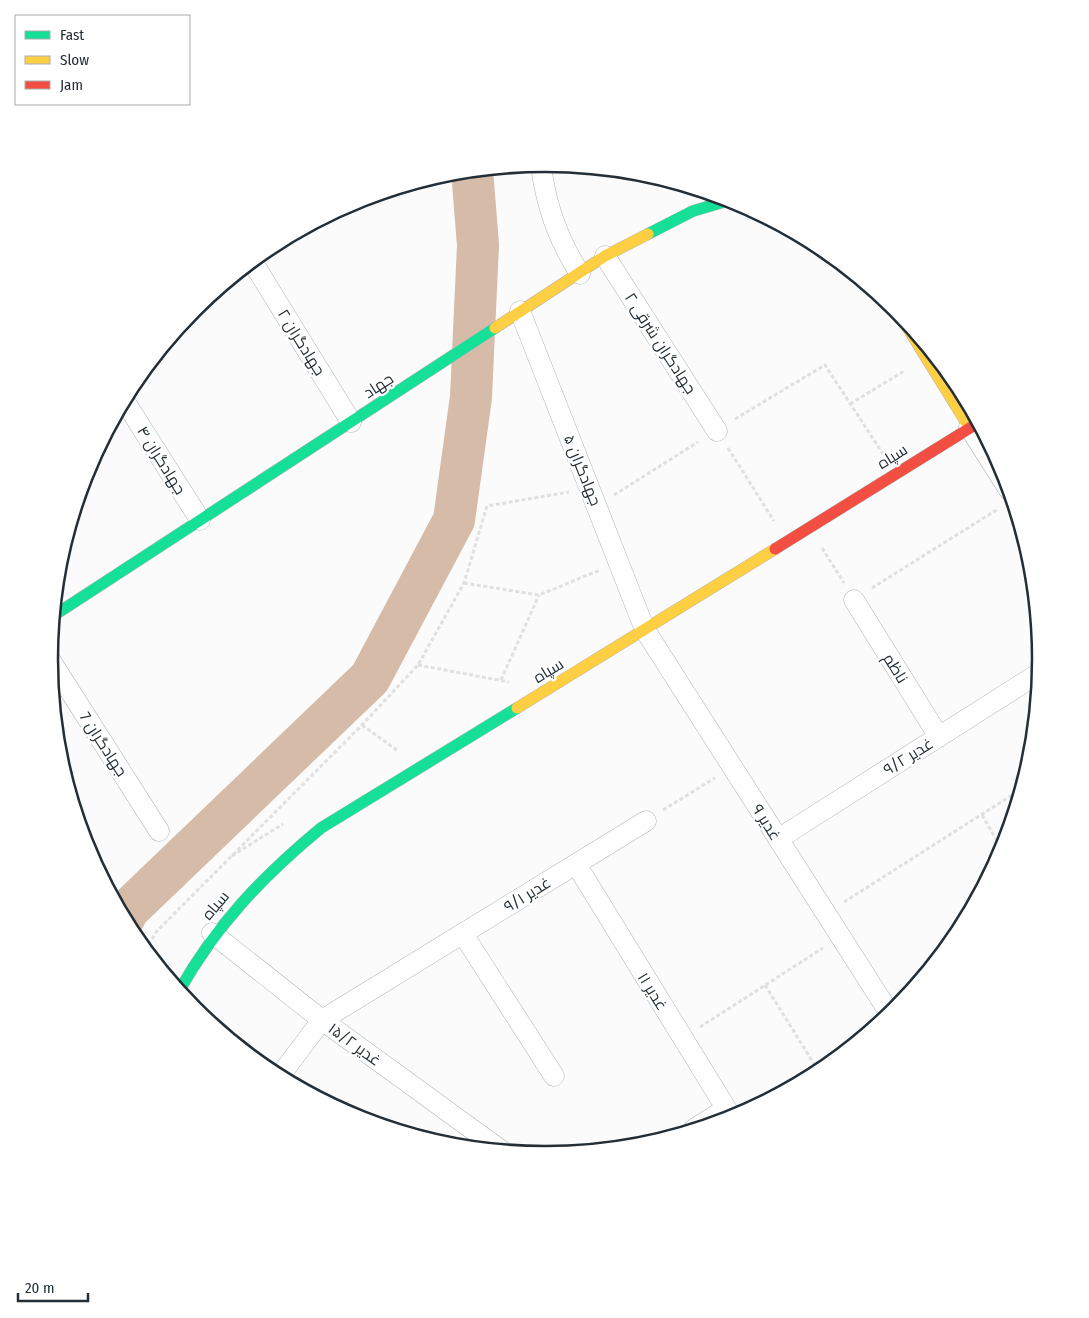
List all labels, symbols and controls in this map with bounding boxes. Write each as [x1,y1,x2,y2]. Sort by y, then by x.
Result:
legend [15,15,190,105]
text: Fast [60,26,84,44]
text: Slow [60,51,89,69]
text: Jam [60,76,83,94]
street label: جهادگران شرقی ۲ [620,289,700,398]
street label: جهادگران ۲ [273,306,329,379]
street label: جهاد [360,369,397,403]
street label: جهادگران ۴ [132,423,190,498]
street label: جهادگران ۵ [559,432,605,509]
street label: سپاه [874,440,911,474]
street label: ناظم [877,650,912,688]
street label: سپاه [530,654,567,688]
street label: جهادگران 7 [75,709,131,780]
street label: غدیر ۹/۲ [880,734,937,779]
street label: غدیر ۹ [748,801,785,844]
street label: غدیر ۹/۱ [500,873,554,916]
street label: سپاه [198,887,234,924]
street label: غدیر ۱۱ [634,969,671,1014]
street label: غدیر ۱۵/۲ [325,1019,385,1070]
scale bar [18,1270,88,1302]
text: 20 m [25,1279,55,1297]

